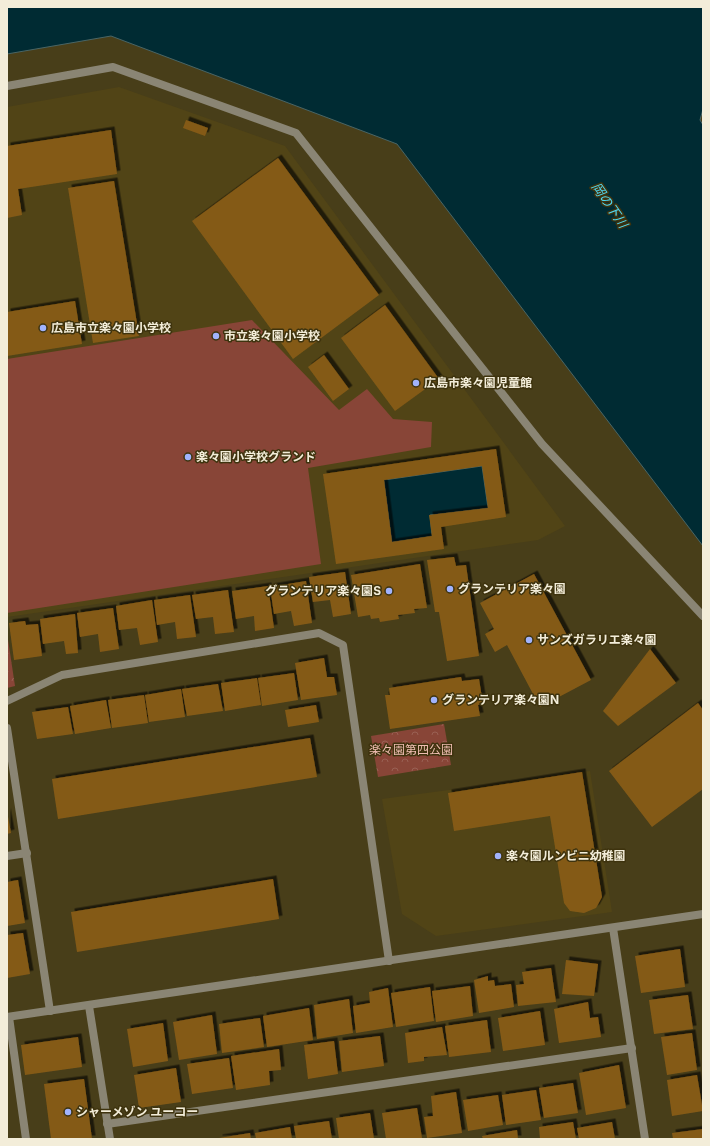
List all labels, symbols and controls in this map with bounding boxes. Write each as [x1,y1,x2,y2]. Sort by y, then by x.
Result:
water label: 岡の下川 [589,179,633,233]
place label: 広島市立楽々園小学校 [51,320,171,335]
marker: 広島市立楽々園小学校 [38,323,48,333]
place label: 市立楽々園小学校 [224,328,320,343]
marker: 市立楽々園小学校 [211,331,221,341]
place label: 広島市楽々園児童館 [424,375,532,390]
marker: 広島市楽々園児童館 [411,378,421,388]
place label: 楽々園小学校グランド [196,449,316,464]
marker: 楽々園小学校グランド [183,452,193,462]
place label: グランテリア楽々園 [458,581,566,596]
place label: グランテリア楽々園S [265,583,381,598]
marker: グランテリア楽々園 [445,584,455,594]
marker: グランテリア楽々園S [384,586,394,596]
place label: サンズガラリエ楽々園 [537,632,657,647]
marker: サンズガラリエ楽々園 [524,635,534,645]
place label: グランテリア楽々園N [442,692,559,707]
marker: グランテリア楽々園N [429,695,439,705]
park label: 楽々園第四公園 [369,742,453,757]
place label: 楽々園ルンビニ幼稚園 [506,848,626,863]
marker: 楽々園ルンビニ幼稚園 [493,851,503,861]
place label: シャーメゾン ユーコー [76,1104,198,1119]
marker: シャーメゾン ユーコー [63,1107,73,1117]

